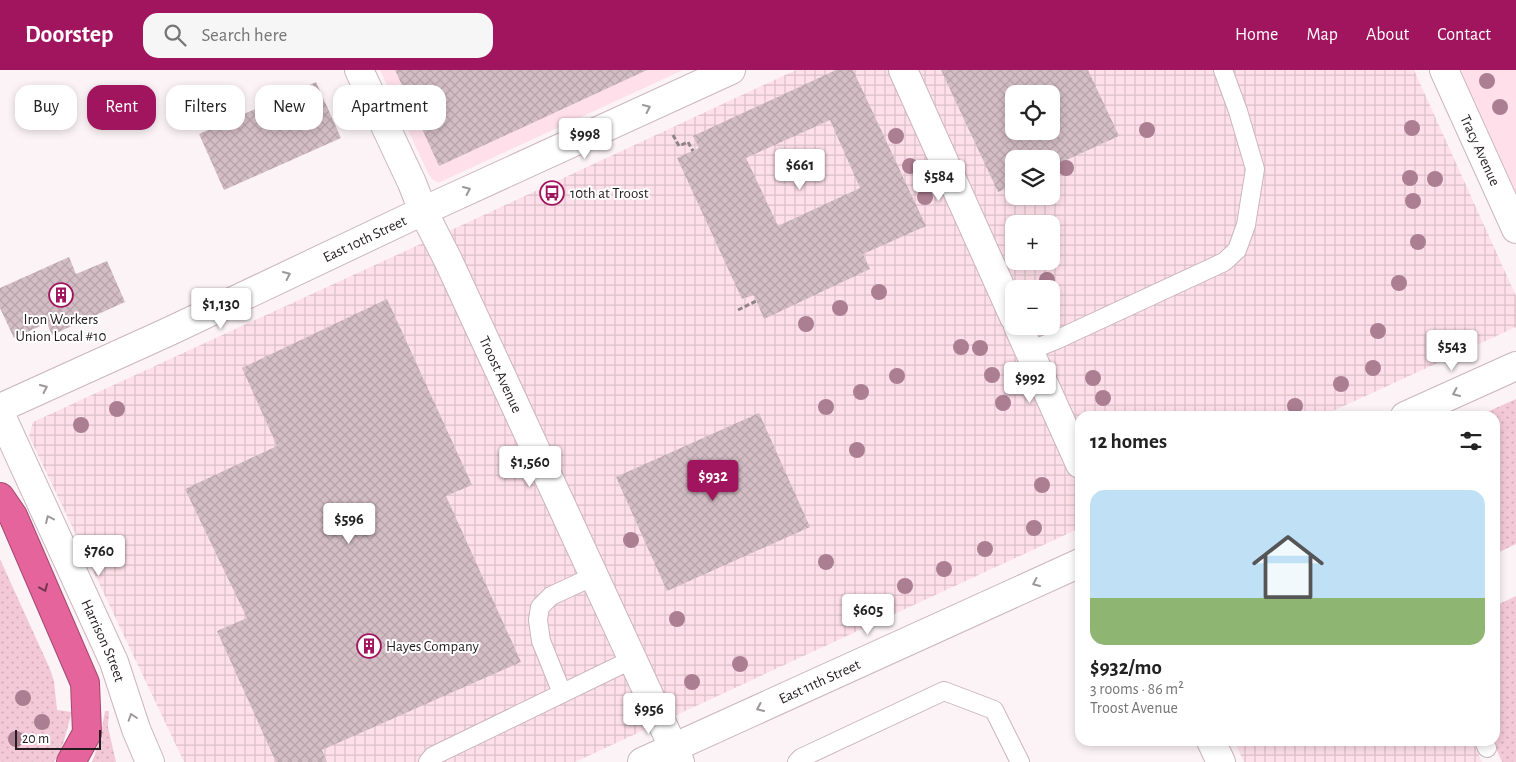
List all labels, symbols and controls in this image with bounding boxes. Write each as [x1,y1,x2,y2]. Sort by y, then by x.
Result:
search box [143,13,493,58]
icon: search [161,21,189,49]
text: Doorstep [25,23,113,47]
text: Search here [201,26,287,45]
text: Home [1235,26,1278,44]
text: Map [1306,26,1338,44]
text: About [1366,26,1409,44]
text: Contact [1437,26,1491,44]
chip: Buy [15,85,77,130]
chip: Rent [87,85,156,130]
chip: Filters [166,85,245,130]
chip: New [255,85,323,130]
chip: Apartment [333,85,446,130]
map controls [1005,85,1060,335]
button: locate [1005,85,1060,140]
one-way arrow [642,104,651,115]
street label: Tracy Avenue [1458,112,1503,188]
pin: $998 [555,118,615,160]
text: $998 [570,126,600,142]
pin: $661 [770,148,830,191]
button: layers [1005,150,1060,205]
text: $661 [786,157,814,173]
pin: $584 [909,160,969,202]
text: $584 [924,168,954,184]
bus stop icon: 10th at Troost [539,180,565,206]
one-way arrow [462,186,471,197]
place label: 10th at Troost [570,186,649,201]
street label: East 10th Street [321,212,409,265]
button: + [1005,215,1060,270]
one-way arrow [282,271,291,281]
button: − [1005,280,1060,335]
building icon: Iron Workers Union Local #10 [48,282,74,308]
pin: $1,130 [180,288,262,330]
text: $1,130 [202,296,240,312]
place label: Iron Workers Union Local #10 [16,312,106,344]
pin: $543 [1422,330,1482,372]
street label: Troost Avenue [477,334,525,415]
text: $543 [1437,338,1467,354]
pin: $992 [1000,362,1060,404]
text: $992 [1015,370,1045,386]
one-way arrow [39,384,48,394]
one-way arrow [1452,387,1461,398]
icon: filters [1457,427,1485,455]
text: 12 homes [1090,431,1167,452]
pin: $1,560 [489,446,571,488]
text: $1,560 [510,454,550,470]
pin: $932 [683,460,743,502]
text: $932 [698,468,728,484]
pin: $596 [319,502,379,545]
text: $596 [334,511,364,527]
one-way arrow [45,515,55,524]
icon: home [1243,522,1333,612]
pin: $760 [69,534,129,577]
text: $760 [84,543,114,559]
one-way arrow [1032,577,1041,588]
one-way arrow [37,583,48,592]
pin: $605 [838,594,898,636]
street label: Harrison Street [79,597,128,684]
text: $605 [853,602,883,618]
building icon: Hayes Company [356,633,382,659]
place label: Hayes Company [386,639,479,654]
street label: East 11th Street [777,656,863,706]
text: $932/mo [1090,657,1162,678]
text: 3 rooms · 86 m² [1090,681,1184,697]
pin: $956 [619,692,679,735]
text: Troost Avenue [1090,700,1178,716]
text: $956 [634,701,664,717]
one-way arrow [756,702,765,712]
one-way arrow [128,713,138,721]
scale bar [15,727,101,750]
text: 20 m [22,732,49,746]

